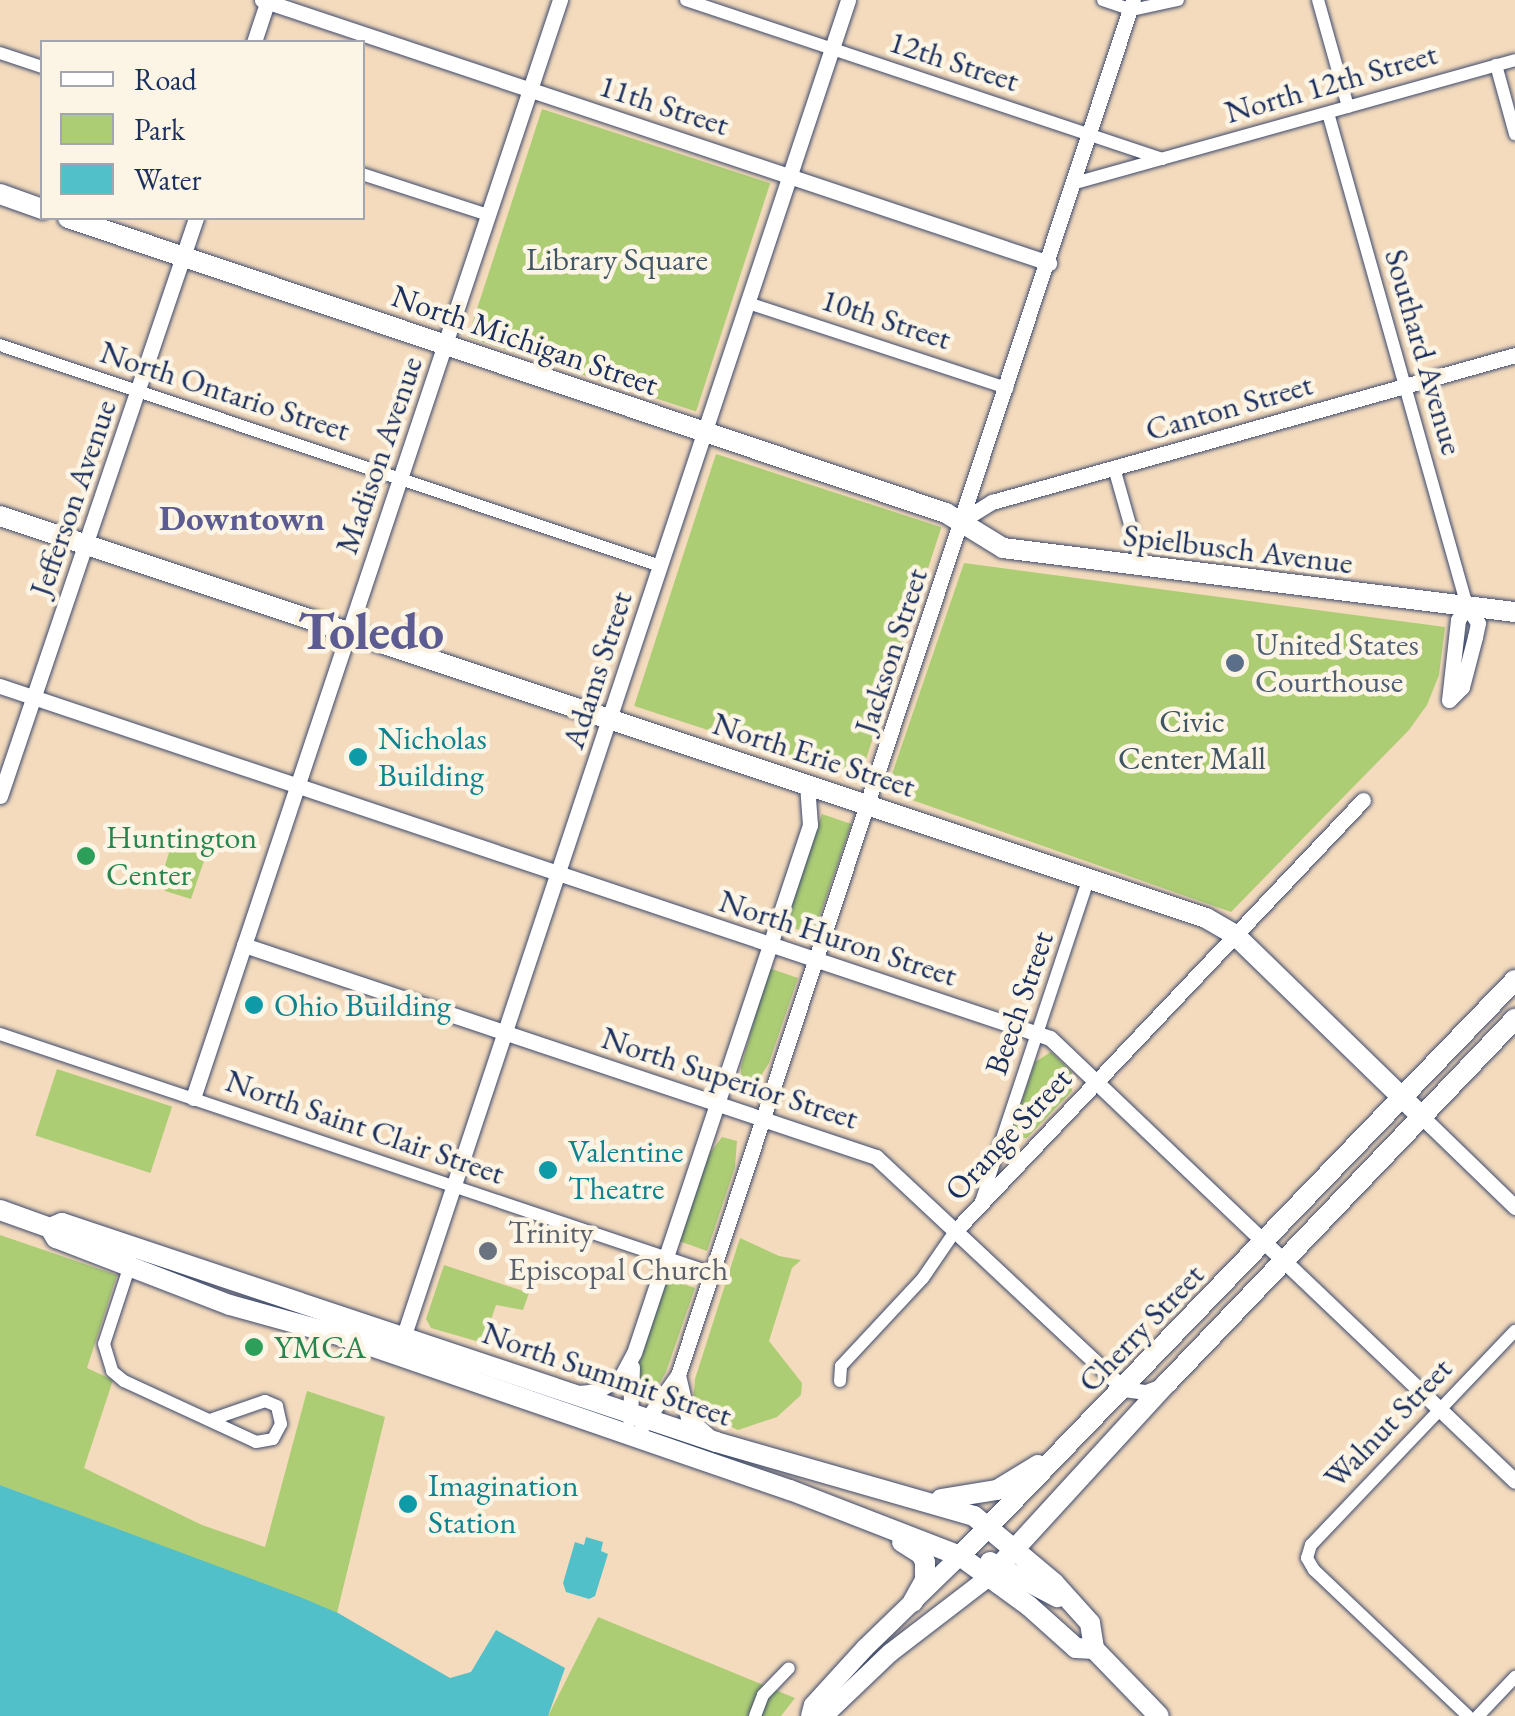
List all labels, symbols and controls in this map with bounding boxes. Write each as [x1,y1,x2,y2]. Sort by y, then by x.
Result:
street label: 12th Street [884,22,1024,100]
street label: North 12th Street [1221,34,1441,132]
legend [40,40,365,220]
text: Road [134,60,197,99]
street label: 11th Street [594,66,734,144]
text: Park [134,110,185,149]
text: Water [134,160,202,199]
park label: Library Square [526,240,708,278]
street label: Southard Avenue [1376,245,1472,459]
street label: North Michigan Street [387,276,663,404]
street label: 10th Street [816,280,956,358]
street label: North Ontario Street [95,333,355,449]
street label: Madison Avenue [327,351,431,559]
street label: Canton Street [1141,365,1317,449]
street label: Jefferson Avenue [21,395,125,601]
district label: Downtown [159,497,325,539]
street label: Spielbusch Avenue [1121,516,1355,582]
street label: Jackson Street [846,564,936,738]
street label: Adams Street [554,587,640,753]
district label: Toledo [298,600,444,662]
place label: United States Courthouse [1255,626,1419,701]
marker: United States Courthouse [1224,652,1246,674]
park label: Civic Center Mall [1118,703,1266,778]
street label: North Erie Street [708,704,920,806]
place label: Nicholas Building [378,720,487,795]
marker: Nicholas Building [347,746,369,768]
place label: Huntington Center [106,819,257,894]
marker: Huntington Center [75,845,97,867]
street label: North Huron Street [714,881,962,995]
street label: Beech Street [977,926,1061,1080]
place label: Ohio Building [274,986,451,1024]
marker: Ohio Building [243,994,265,1016]
street label: North Superior Street [597,1018,863,1138]
street label: Orange Street [937,1060,1079,1208]
street label: North Saint Clair Street [221,1061,509,1193]
place label: Valentine Theatre [568,1133,683,1208]
marker: Valentine Theatre [537,1159,559,1181]
place label: Trinity Episcopal Church [508,1214,728,1289]
marker: Trinity Episcopal Church [477,1240,499,1262]
street label: Cherry Street [1070,1256,1212,1400]
street label: North Summit Street [477,1313,737,1435]
place label: YMCA [274,1328,366,1366]
marker: YMCA [243,1336,265,1358]
street label: Walnut Street [1316,1350,1460,1496]
place label: Imagination Station [428,1467,579,1542]
marker: Imagination Station [397,1493,419,1515]

